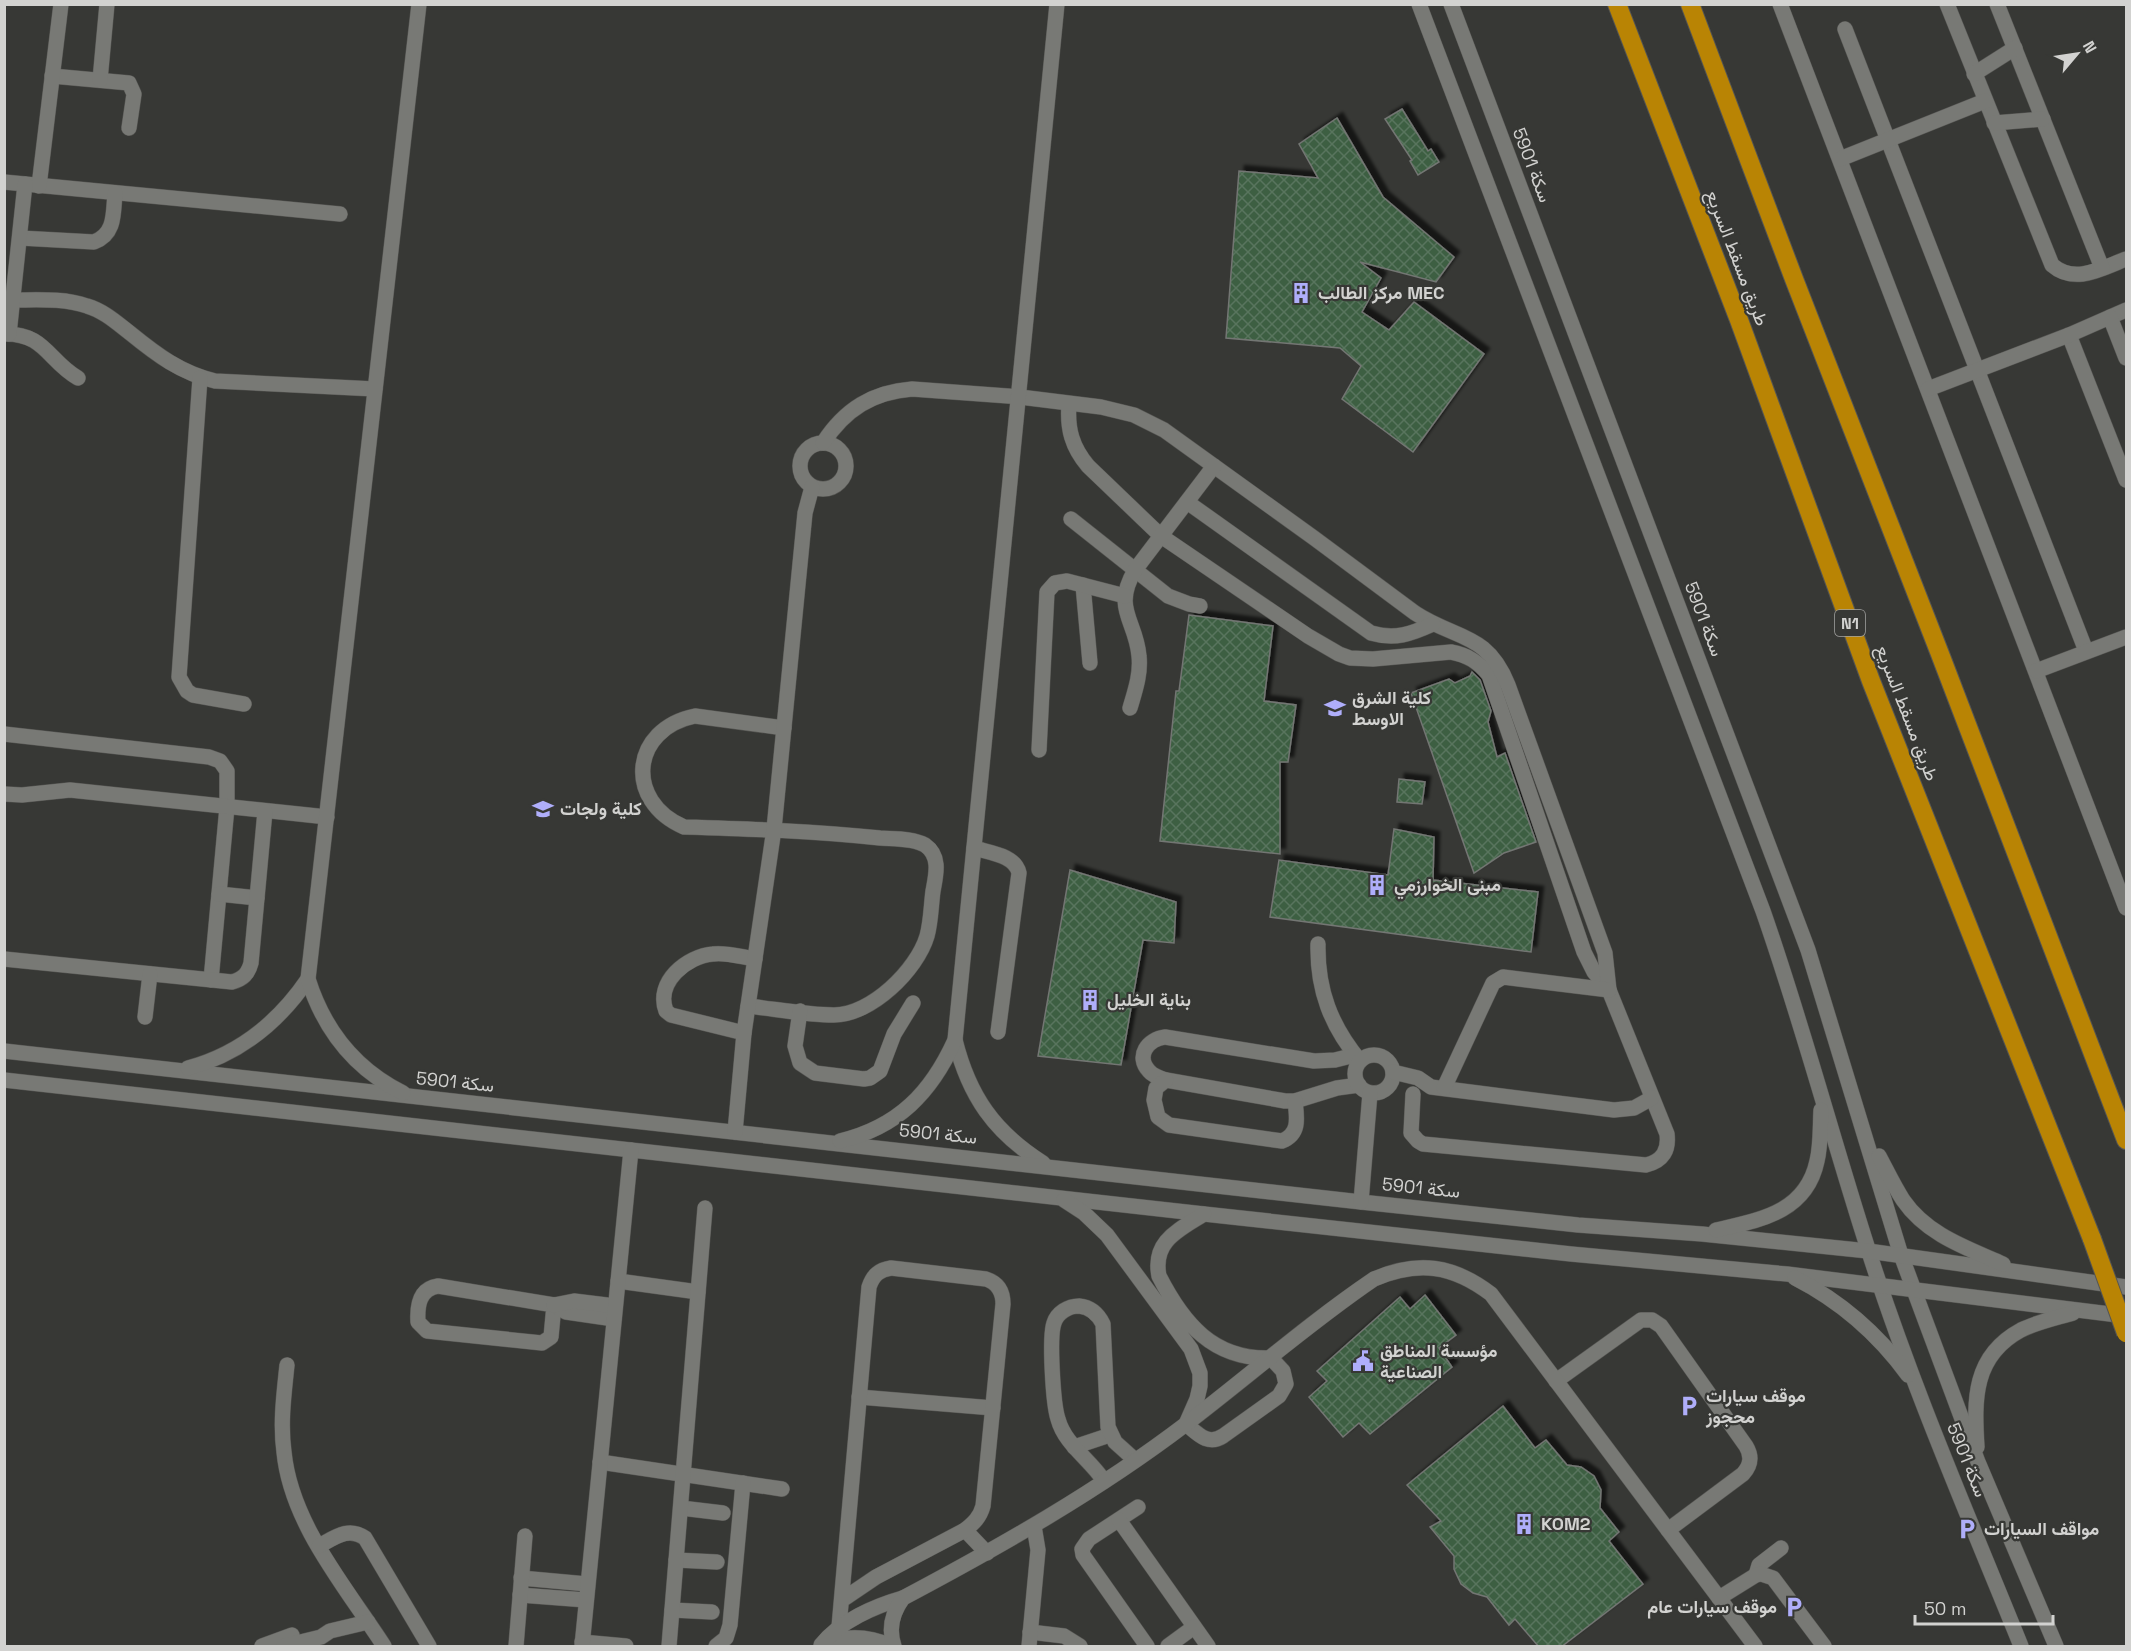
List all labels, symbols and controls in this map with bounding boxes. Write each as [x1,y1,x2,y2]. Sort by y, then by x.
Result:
north arrow [2047,24,2107,84]
text: N [2078,37,2101,57]
street label: سكة 5901 [1508,124,1557,205]
street label: طريق مسقط السريع [1700,187,1774,329]
building icon: مركز الطالب MEC [1289,281,1313,305]
place label: مركز الطالب MEC [1318,281,1445,304]
street label: سكة 5901 [1680,578,1729,659]
road number: N1 [1835,610,1865,636]
street label: طريق مسقط السريع [1870,642,1944,784]
place label: كلية الشرق الاوسط [1352,686,1431,730]
school or university icon: كلية الشرق الاوسط [1323,696,1347,720]
school or university icon: كلية ولجات [531,797,555,821]
place label: كلية ولجات [560,797,642,820]
building icon: مبنى الخوارزمي [1365,873,1389,897]
place label: مبنى الخوارزمي [1394,873,1501,900]
building icon: بناية الخليل [1078,988,1102,1012]
place label: بناية الخليل [1107,988,1191,1011]
street label: سكة 5901 [415,1066,495,1097]
street label: سكة 5901 [898,1118,978,1149]
street label: سكة 5901 [1381,1172,1461,1203]
place label: مؤسسة المناطق الصناعية [1380,1339,1498,1383]
public building icon: مؤسسة المناطق الصناعية [1351,1349,1375,1373]
place label: موقف سيارات محجوز [1705,1384,1806,1428]
parking icon: موقف سيارات محجوز [1677,1394,1701,1418]
street label: سكة 5901 [1942,1419,1993,1500]
building icon: KOM2 [1512,1512,1536,1536]
place label: KOM2 [1541,1512,1591,1535]
parking icon: مواقف السيارات [1955,1517,1979,1541]
place label: مواقف السيارات [1984,1517,2099,1540]
scale bar [1915,1588,2053,1626]
place label: موقف سيارات عام [1647,1595,1777,1619]
parking icon: موقف سيارات عام [1782,1595,1806,1619]
text: 50 m [1924,1597,1966,1620]

